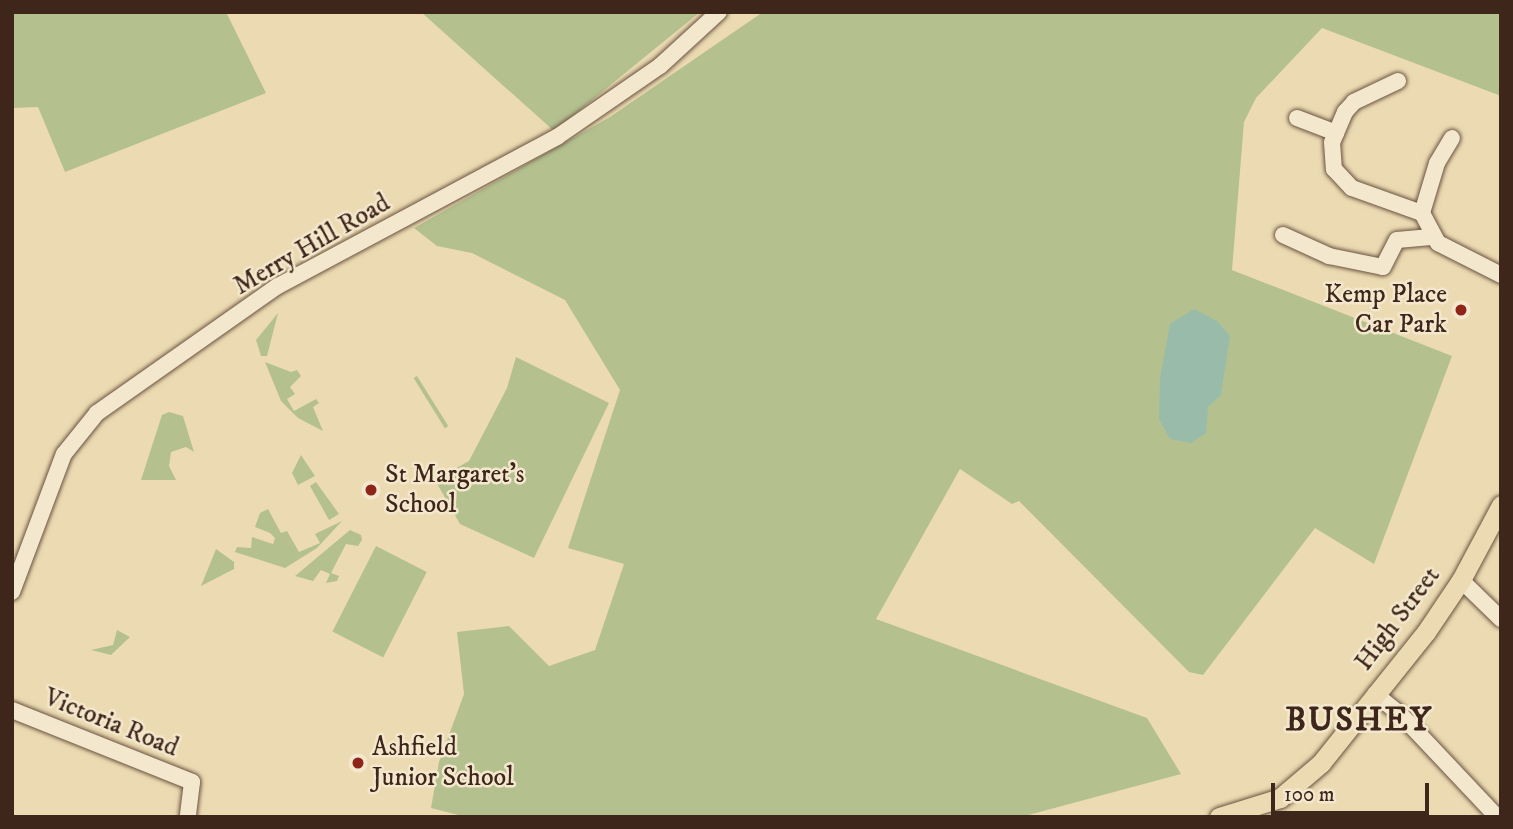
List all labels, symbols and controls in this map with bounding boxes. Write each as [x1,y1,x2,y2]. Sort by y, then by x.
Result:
street label: Merry Hill Road [228,188,396,302]
place label: Kemp Place Car Park [1324,279,1447,340]
marker: Kemp Place Car Park [1453,302,1469,318]
place label: St Margaret's School [385,459,524,520]
marker: St Margaret's School [363,482,379,498]
street label: High Street [1349,561,1447,677]
street label: Victoria Road [39,682,183,764]
district label: BUSHEY [1286,701,1432,741]
place label: Ashfield Junior School [372,732,514,794]
marker: Ashfield Junior School [350,755,366,771]
scale bar [1275,770,1432,814]
text: 100 m [1284,782,1335,808]

